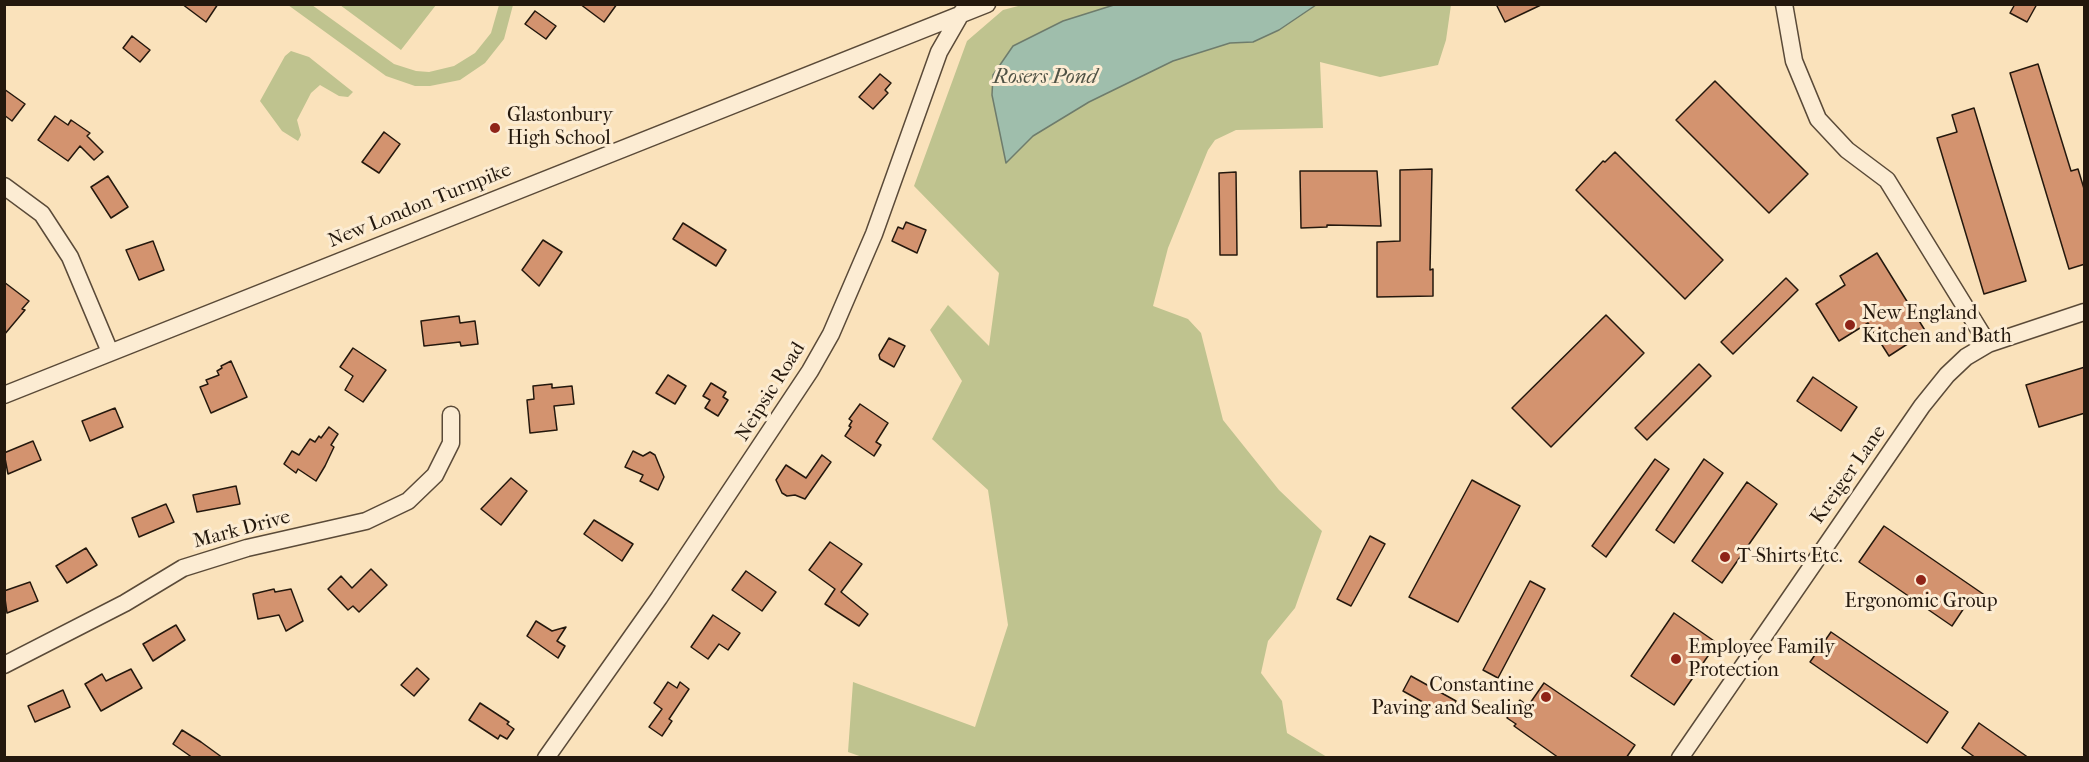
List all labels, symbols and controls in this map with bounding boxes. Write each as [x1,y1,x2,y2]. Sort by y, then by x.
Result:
water label: Rosers Pond [993,65,1097,91]
place label: Glastonbury High School [507,104,613,151]
marker: Glastonbury High School [488,121,502,135]
street label: New London Turnpike [325,158,515,254]
place label: New England Kitchen and Bath [1862,302,2012,349]
marker: New England Kitchen and Bath [1843,318,1857,332]
street label: Neipsic Road [731,338,811,446]
street label: Kreiger Lane [1806,421,1892,529]
street label: Mark Drive [191,506,293,554]
place label: T-Shirts Etc. [1737,545,1843,569]
marker: T-Shirts Etc. [1718,550,1732,564]
marker: Ergonomic Group [1914,573,1928,587]
place label: Ergonomic Group [1844,590,1998,614]
place label: Employee Family Protection [1688,636,1835,683]
marker: Employee Family Protection [1669,652,1683,666]
place label: Constantine Paving and Sealing [1372,674,1534,721]
marker: Constantine Paving and Sealing [1539,690,1553,704]

